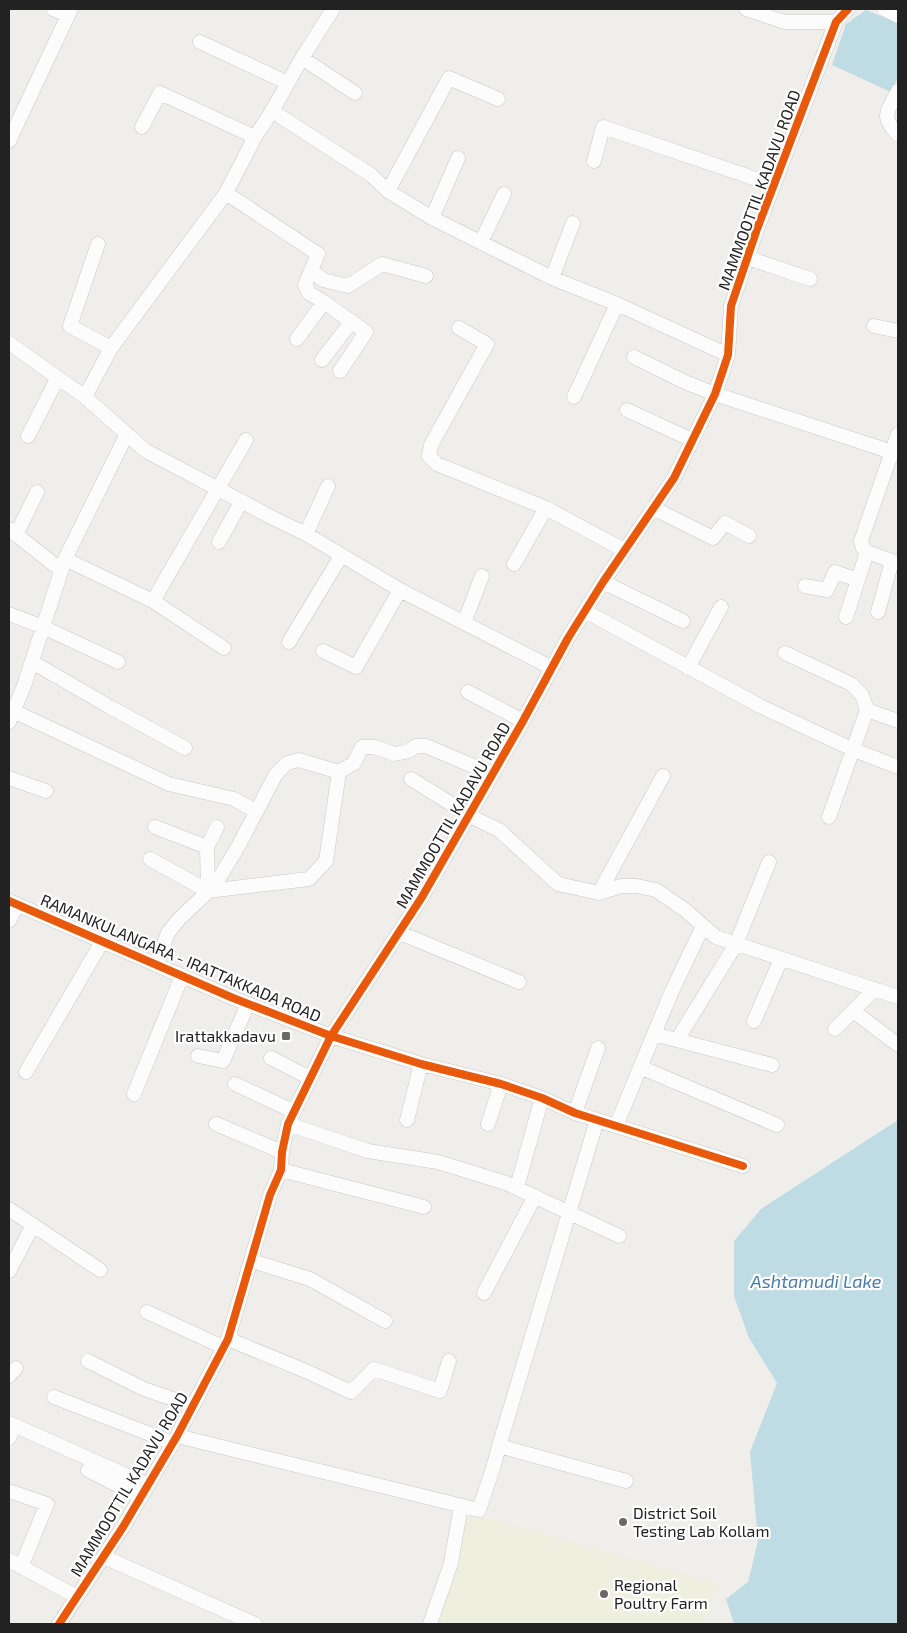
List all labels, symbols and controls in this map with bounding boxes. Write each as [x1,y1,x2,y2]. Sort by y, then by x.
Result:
street label: MAMMOOTTIL KADAVU ROAD [713,87,804,293]
street label: MAMMOOTTIL KADAVU ROAD [391,718,514,911]
street label: RAMANKULANGARA - IRATTAKKADA ROAD [38,890,324,1025]
place label: Irattakkadavu [175,1026,276,1045]
marker: Irattakkadavu [280,1030,292,1042]
water label: Ashtamudi Lake [750,1270,882,1292]
street label: MAMMOOTTIL KADAVU ROAD [66,1388,191,1579]
place label: District Soil Testing Lab Kollam [633,1503,769,1540]
marker: District Soil Testing Lab Kollam [617,1516,629,1528]
place label: Regional Poultry Farm [614,1575,708,1612]
marker: Regional Poultry Farm [598,1588,610,1600]

